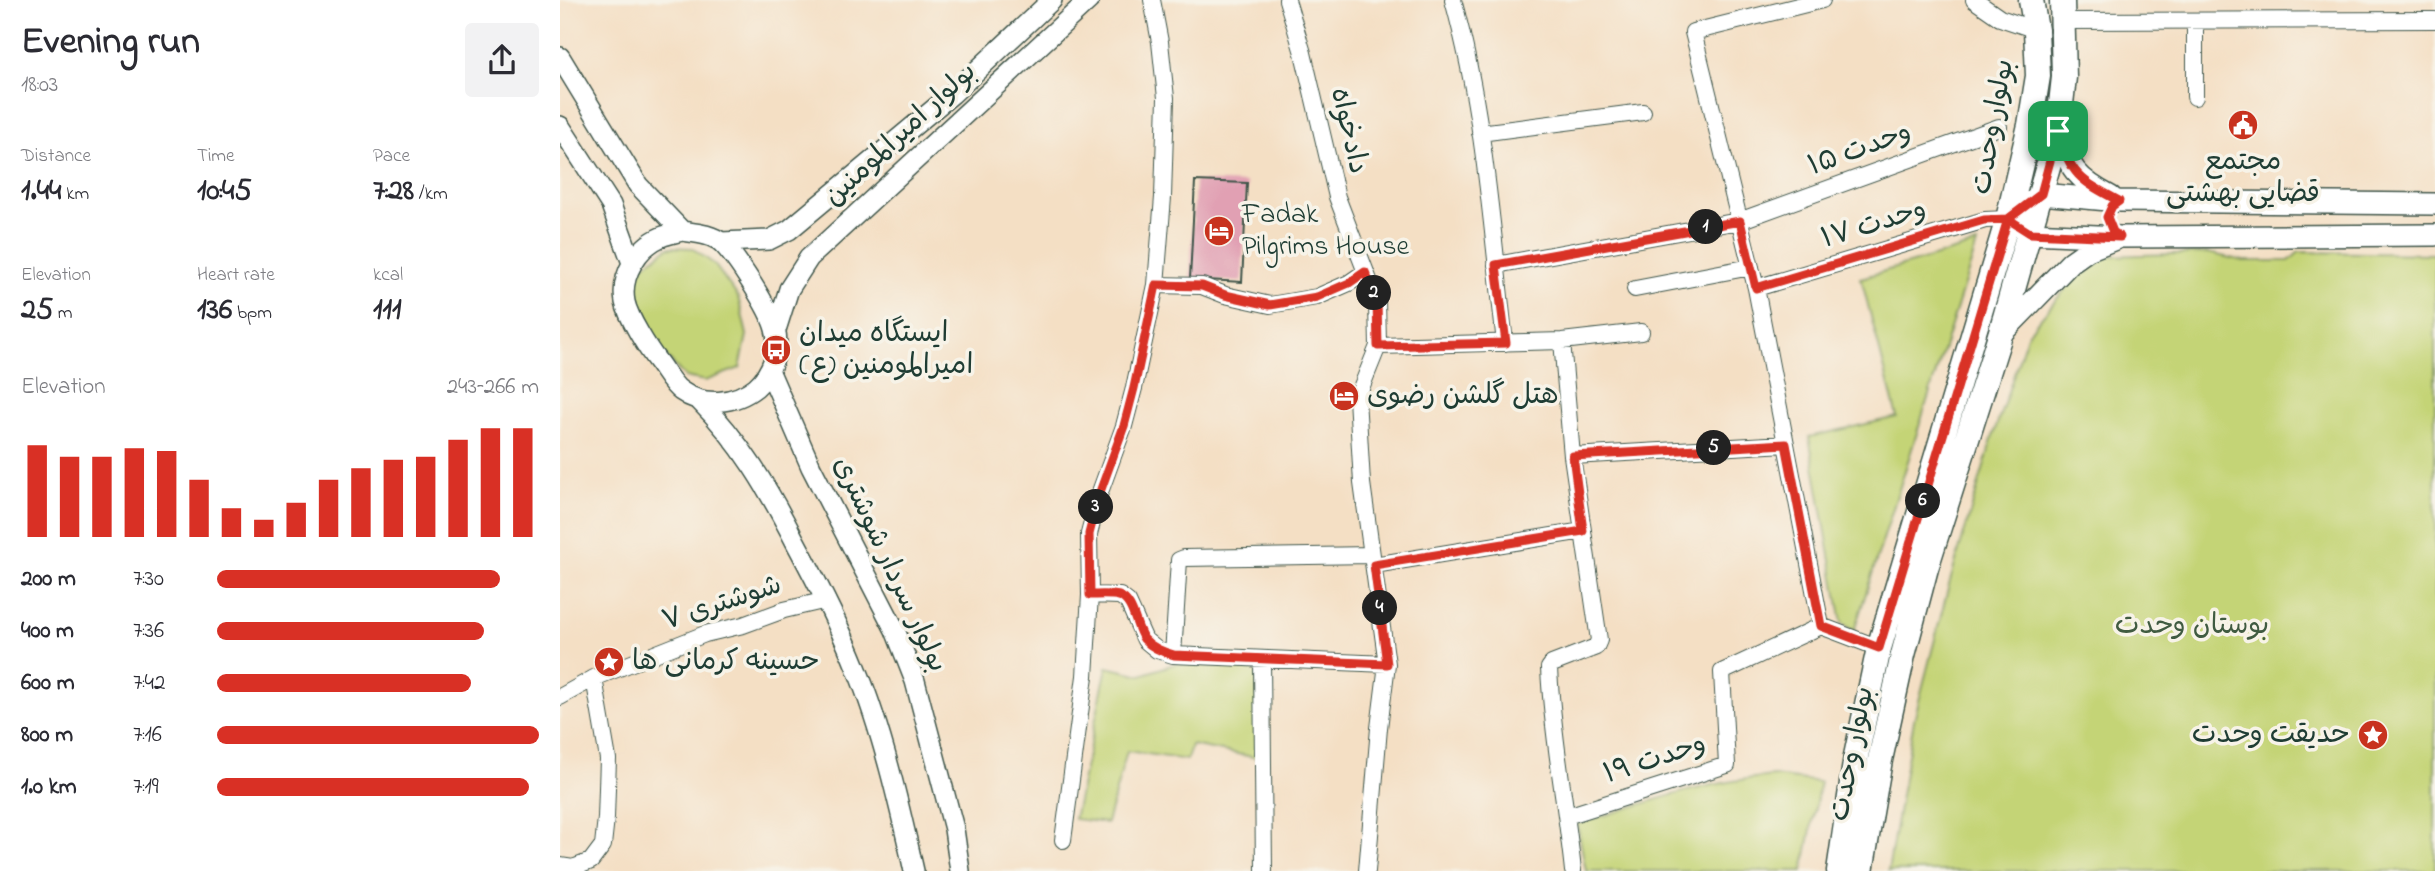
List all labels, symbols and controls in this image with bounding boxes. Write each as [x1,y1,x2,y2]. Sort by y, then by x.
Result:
text: Evening run [21,15,200,71]
button: share [465,23,539,97]
street label: بولوار امیرالمومنین [815,53,987,217]
street label: بولوار وحدت [1962,56,2026,198]
text: 18:03 [21,69,58,102]
street label: دادخواه [1318,84,1378,178]
pin [2028,101,2088,161]
public building icon: مجتمع قضایی بهشتی [2226,108,2260,142]
street label: وحدت ۱۵ [1802,112,1918,188]
icon: arrive [2039,112,2077,150]
place label: مجتمع قضایی بهشتی [2166,142,2320,215]
text: Distance [21,143,91,170]
text: Time [197,143,235,170]
text: Pace [373,143,410,170]
text: 1.44 [21,170,61,214]
text: 10:45 [197,170,252,214]
text: 7:28 [373,170,414,214]
text: km [61,181,89,208]
text: /km [414,181,448,208]
street label: وحدت ۱۷ [1816,190,1932,260]
place label: Fadak Pilgrims House [1241,195,1410,268]
pin: 1 [1688,210,1724,244]
text: 1 [1702,213,1709,240]
hotel icon: Fadak Pilgrims House [1202,214,1236,248]
text: Elevation [21,262,91,289]
text: Heart rate [197,262,275,289]
text: kcal [373,262,403,289]
pin: 2 [1356,276,1392,310]
text: 2 [1369,279,1378,306]
text: 25 [21,289,53,333]
text: 136 [197,289,232,333]
text: 111 [373,289,402,333]
text: m [53,300,73,327]
text: bpm [232,300,272,327]
place label: ایستگاه میدان امیرالمومنین (ع) [799,314,973,387]
bus stop icon: ایستگاه میدان امیرالمومنین (ع) [759,333,793,367]
text: Elevation [21,371,106,404]
text: 243–266 m [447,371,539,404]
place label: هتل گلشن رضوی [1367,376,1559,417]
hotel icon: هتل گلشن رضوی [1327,379,1361,413]
pin: 5 [1696,430,1732,466]
text: 5 [1708,434,1719,461]
street label: بولوار سردار شوشتری [821,450,957,680]
pin: 6 [1906,484,1940,518]
text: 6 [1918,487,1927,514]
pin: 3 [1078,490,1114,524]
text: 3 [1092,493,1099,520]
text: 200 m [21,563,76,596]
text: 7:30 [133,563,164,596]
street label: شوشتری ۷ [657,565,787,643]
pin: 4 [1362,590,1398,626]
text: 4 [1376,594,1383,621]
park label: بوستان وحدت [2115,606,2269,647]
text: 400 m [21,615,74,648]
text: 7:36 [133,615,164,648]
place label: حسینه کرمانی ها [632,642,820,683]
place icon: حسینه کرمانی ها [592,645,626,679]
text: 600 m [21,667,75,700]
text: 7:42 [133,667,165,700]
street label: بولوار وحدت [1820,683,1886,825]
place label: حدیقت وحدت [2192,715,2350,756]
place icon: حدیقت وحدت [2356,718,2390,752]
text: 800 m [21,719,73,752]
text: 7:16 [133,719,162,752]
street label: وحدت ۱۹ [1598,724,1712,796]
text: 1.0 km [21,771,77,804]
text: 7:19 [133,771,159,804]

